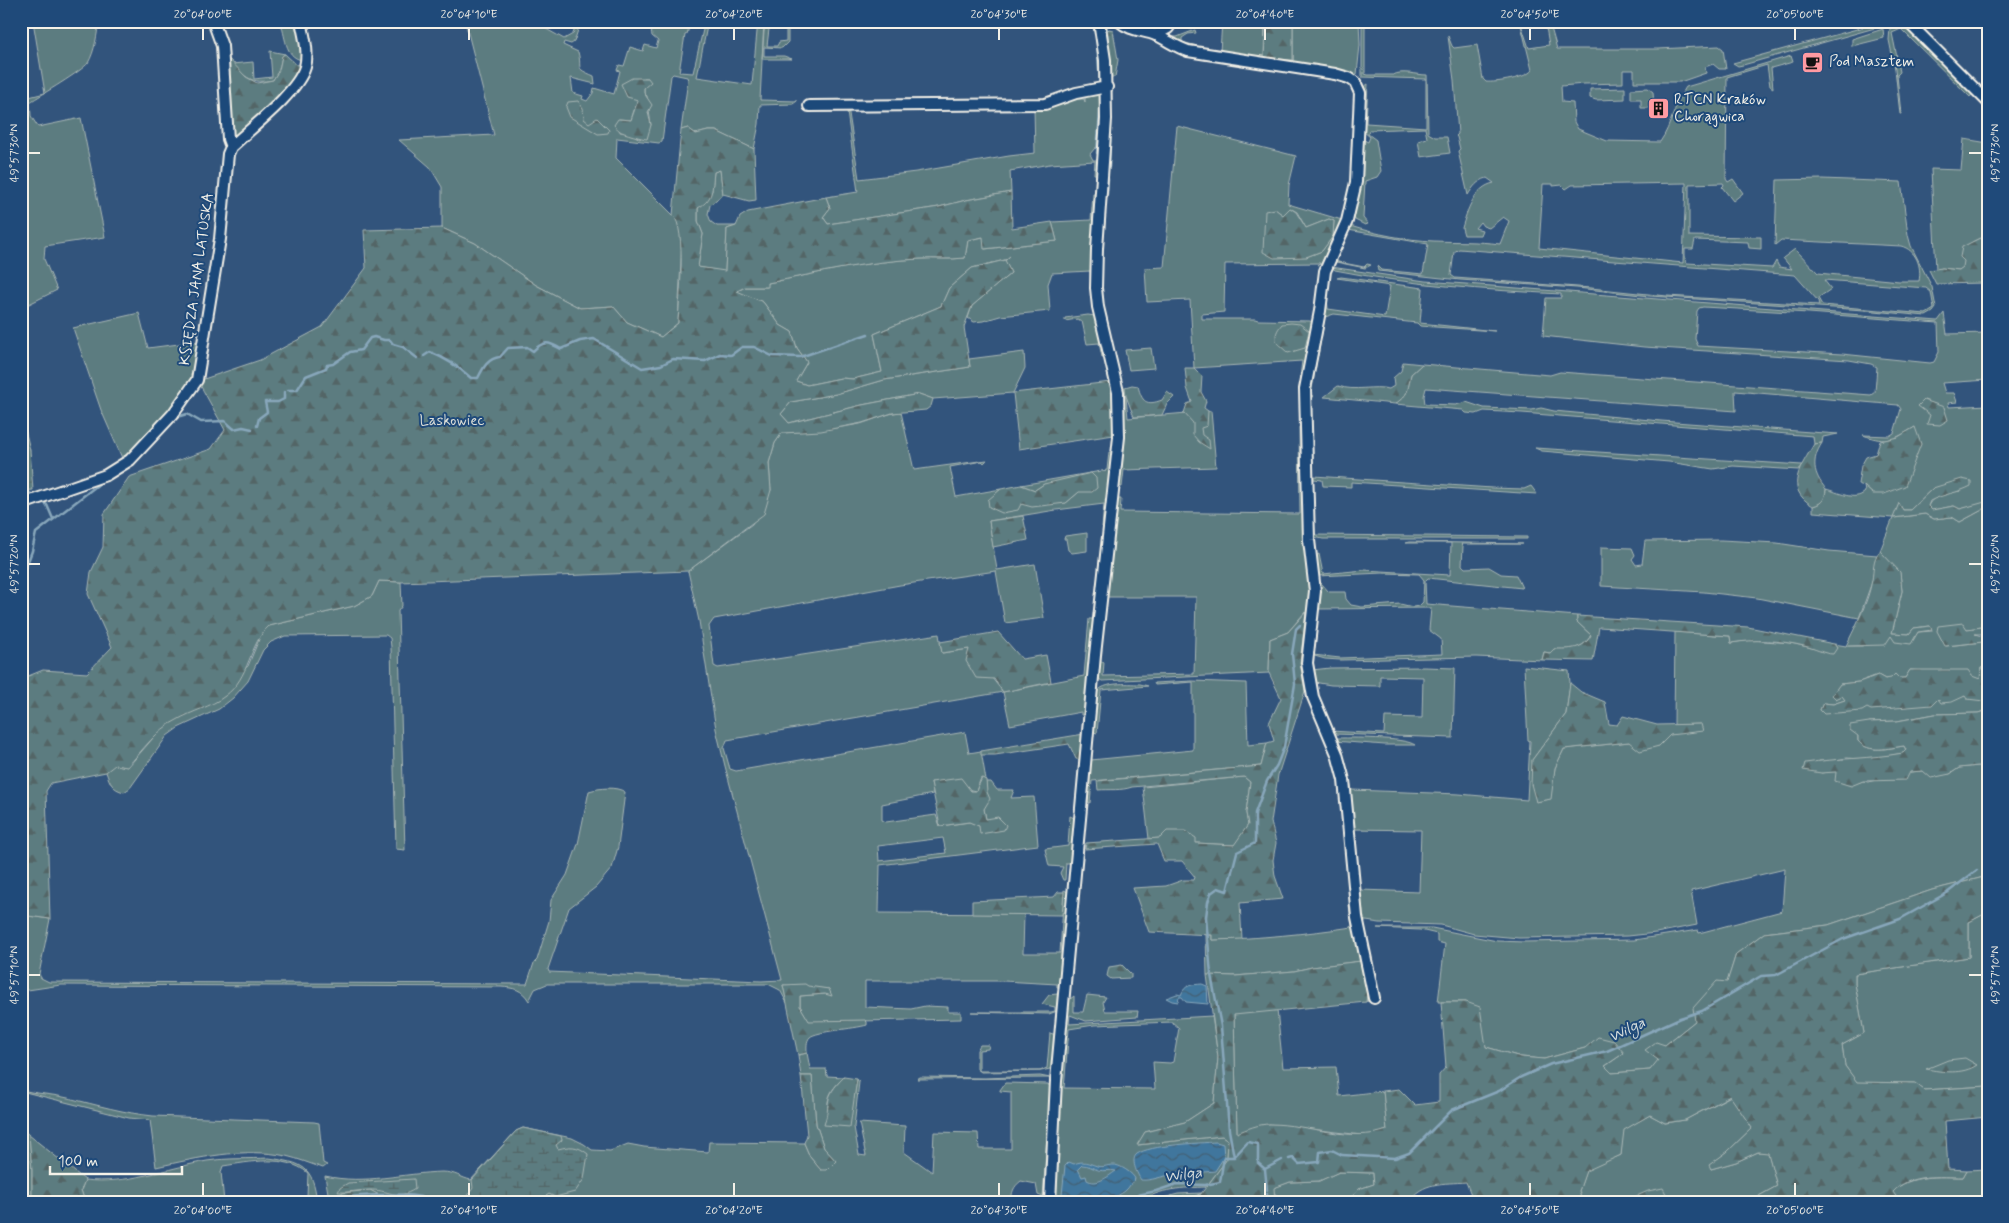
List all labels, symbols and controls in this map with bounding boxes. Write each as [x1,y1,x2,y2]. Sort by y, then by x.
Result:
text: 20°04'00"E [174,7,232,23]
text: 20°04'10"E [441,7,497,23]
text: 20°04'20"E [705,7,763,23]
text: 20°04'30"E [970,7,1028,23]
text: 20°04'40"E [1236,7,1294,23]
text: 20°04'50"E [1501,7,1559,23]
text: 20°05'00"E [1766,7,1824,23]
cafe icon: Pod Masztem [1801,50,1825,74]
place label: Pod Masztem [1829,52,1914,72]
place label: RTCN Kraków Chorągwica [1674,90,1766,127]
building icon: RTCN Kraków Chorągwica [1646,97,1670,121]
text: 49°57'30"N [7,124,23,182]
text: 49°57'30"N [1988,124,2004,182]
street label: KSIĘDZA JANA LATUSKA [175,191,219,367]
park label: Laskowiec [420,411,485,431]
text: 49°57'20"N [7,534,23,594]
text: 49°57'20"N [1988,534,2004,594]
text: 49°57'10"N [7,946,23,1004]
text: 49°57'10"N [1988,946,2004,1004]
water label: Wilga [1605,1012,1650,1049]
scale bar [50,1143,182,1175]
text: 100 m [58,1152,98,1172]
water label: Wilga [1163,1162,1204,1190]
text: 20°04'00"E [174,1203,232,1219]
text: 20°04'10"E [441,1203,497,1219]
text: 20°04'20"E [705,1203,763,1219]
text: 20°04'30"E [970,1203,1028,1219]
text: 20°04'40"E [1236,1203,1294,1219]
text: 20°04'50"E [1501,1203,1559,1219]
text: 20°05'00"E [1766,1203,1824,1219]

